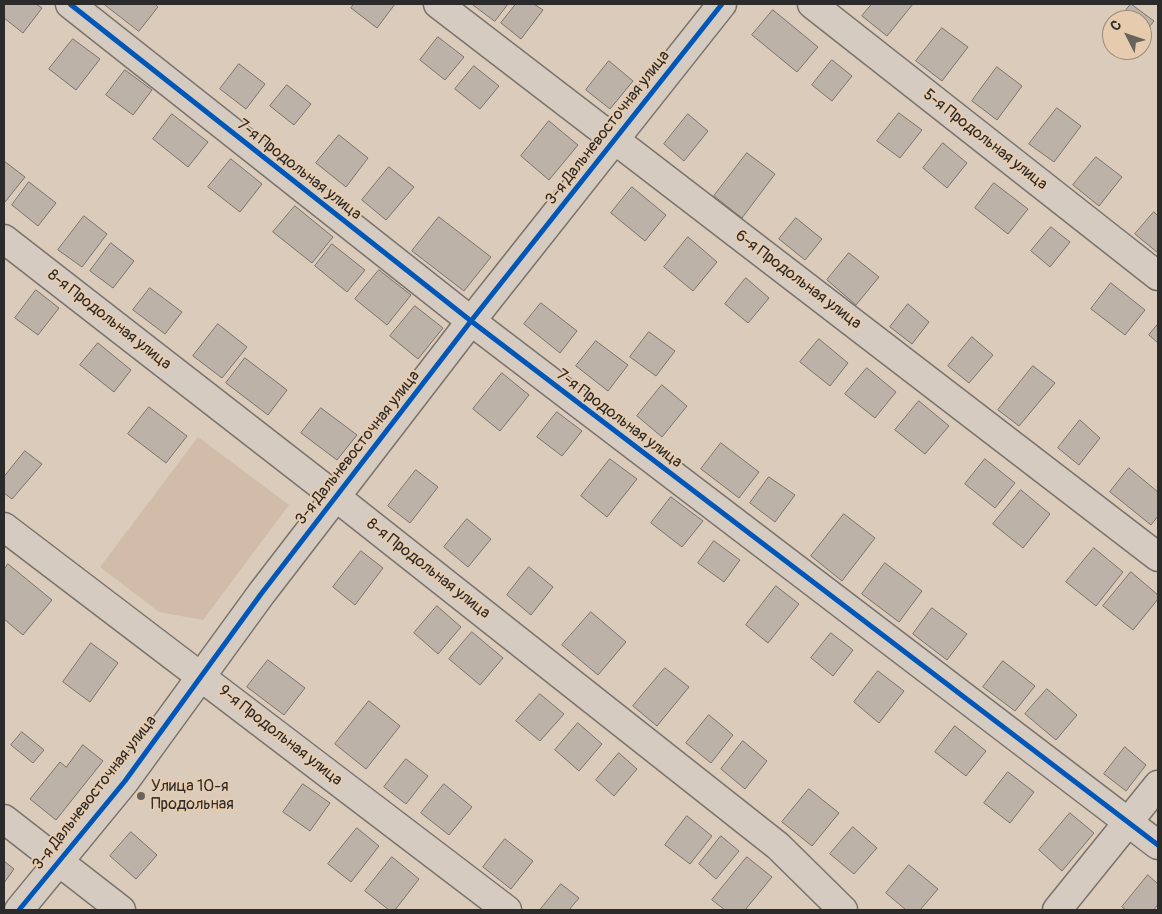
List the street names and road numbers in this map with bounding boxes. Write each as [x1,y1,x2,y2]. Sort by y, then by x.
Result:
street label: 3-я Дальневосточная улица [542,47,674,209]
street label: 5-я Продольная улица [919,86,1051,194]
street label: 7-я Продольная улица [233,116,365,224]
street label: 6-я Продольная улица [731,226,865,334]
street label: 8-я Продольная улица [43,266,175,374]
street label: 7-я Продольная улица [552,366,686,472]
street label: 3-я Дальневосточная улица [292,367,424,529]
street label: 8-я Продольная улица [362,515,494,623]
street label: 9-я Продольная улица [214,682,346,790]
street label: 3-я Дальневосточная улица [29,712,161,874]

